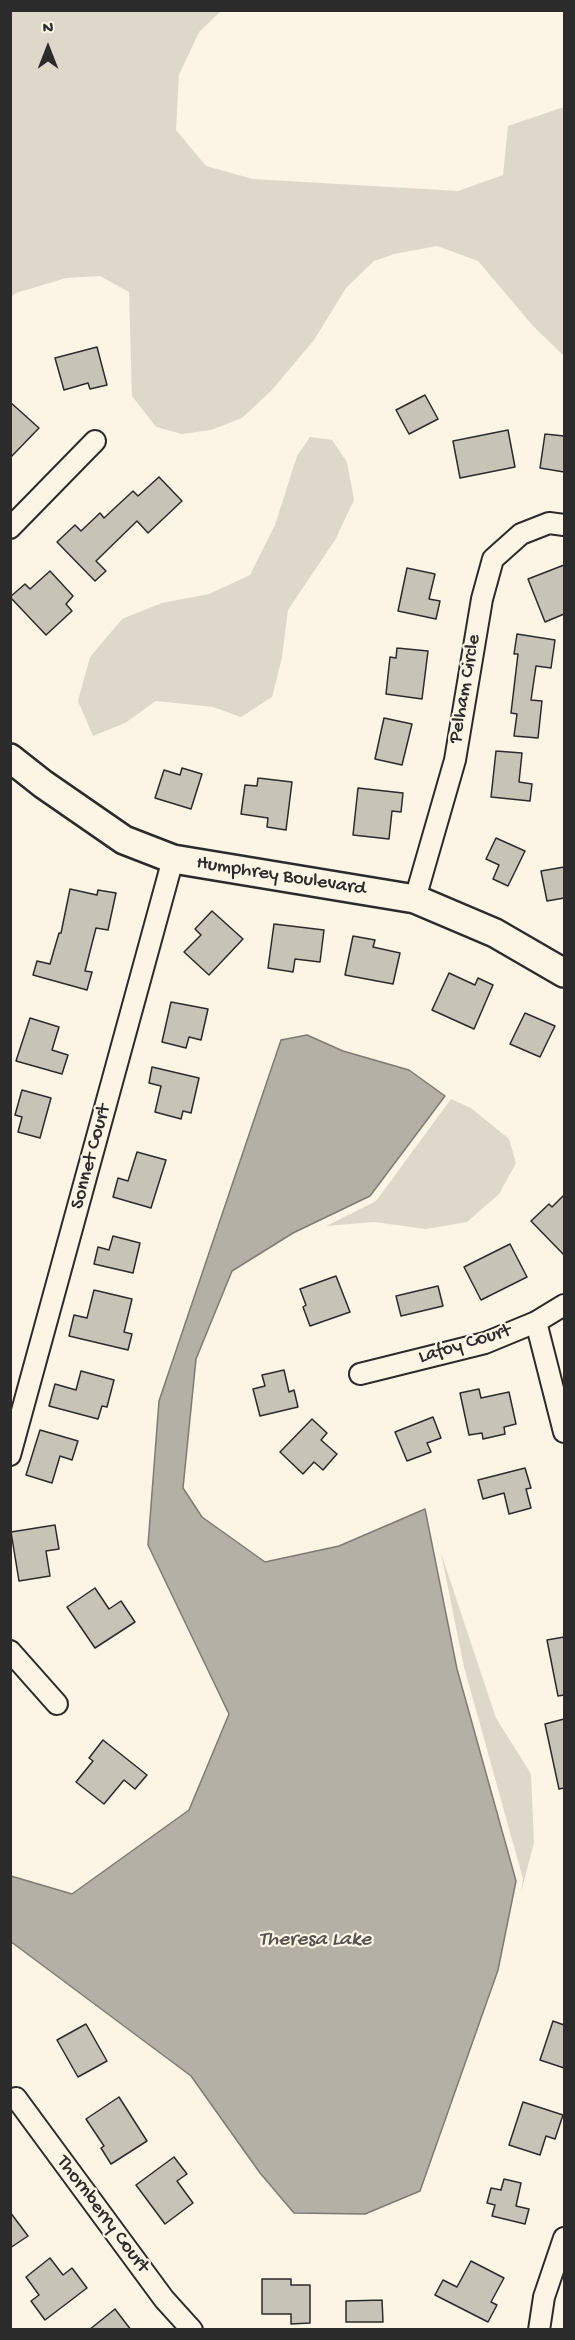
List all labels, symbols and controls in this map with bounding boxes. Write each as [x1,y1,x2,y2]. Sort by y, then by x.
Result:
north arrow [18,18,78,78]
text: N [43,20,53,39]
street label: Pelham Circle [445,633,487,745]
street label: Humphrey Boulevard [195,852,367,902]
street label: Sonnet Court [66,1102,118,1212]
street label: Lafoy Court [416,1320,514,1370]
water label: Theresa Lake [259,1928,371,1954]
street label: Thornberry Court [50,2152,154,2278]

